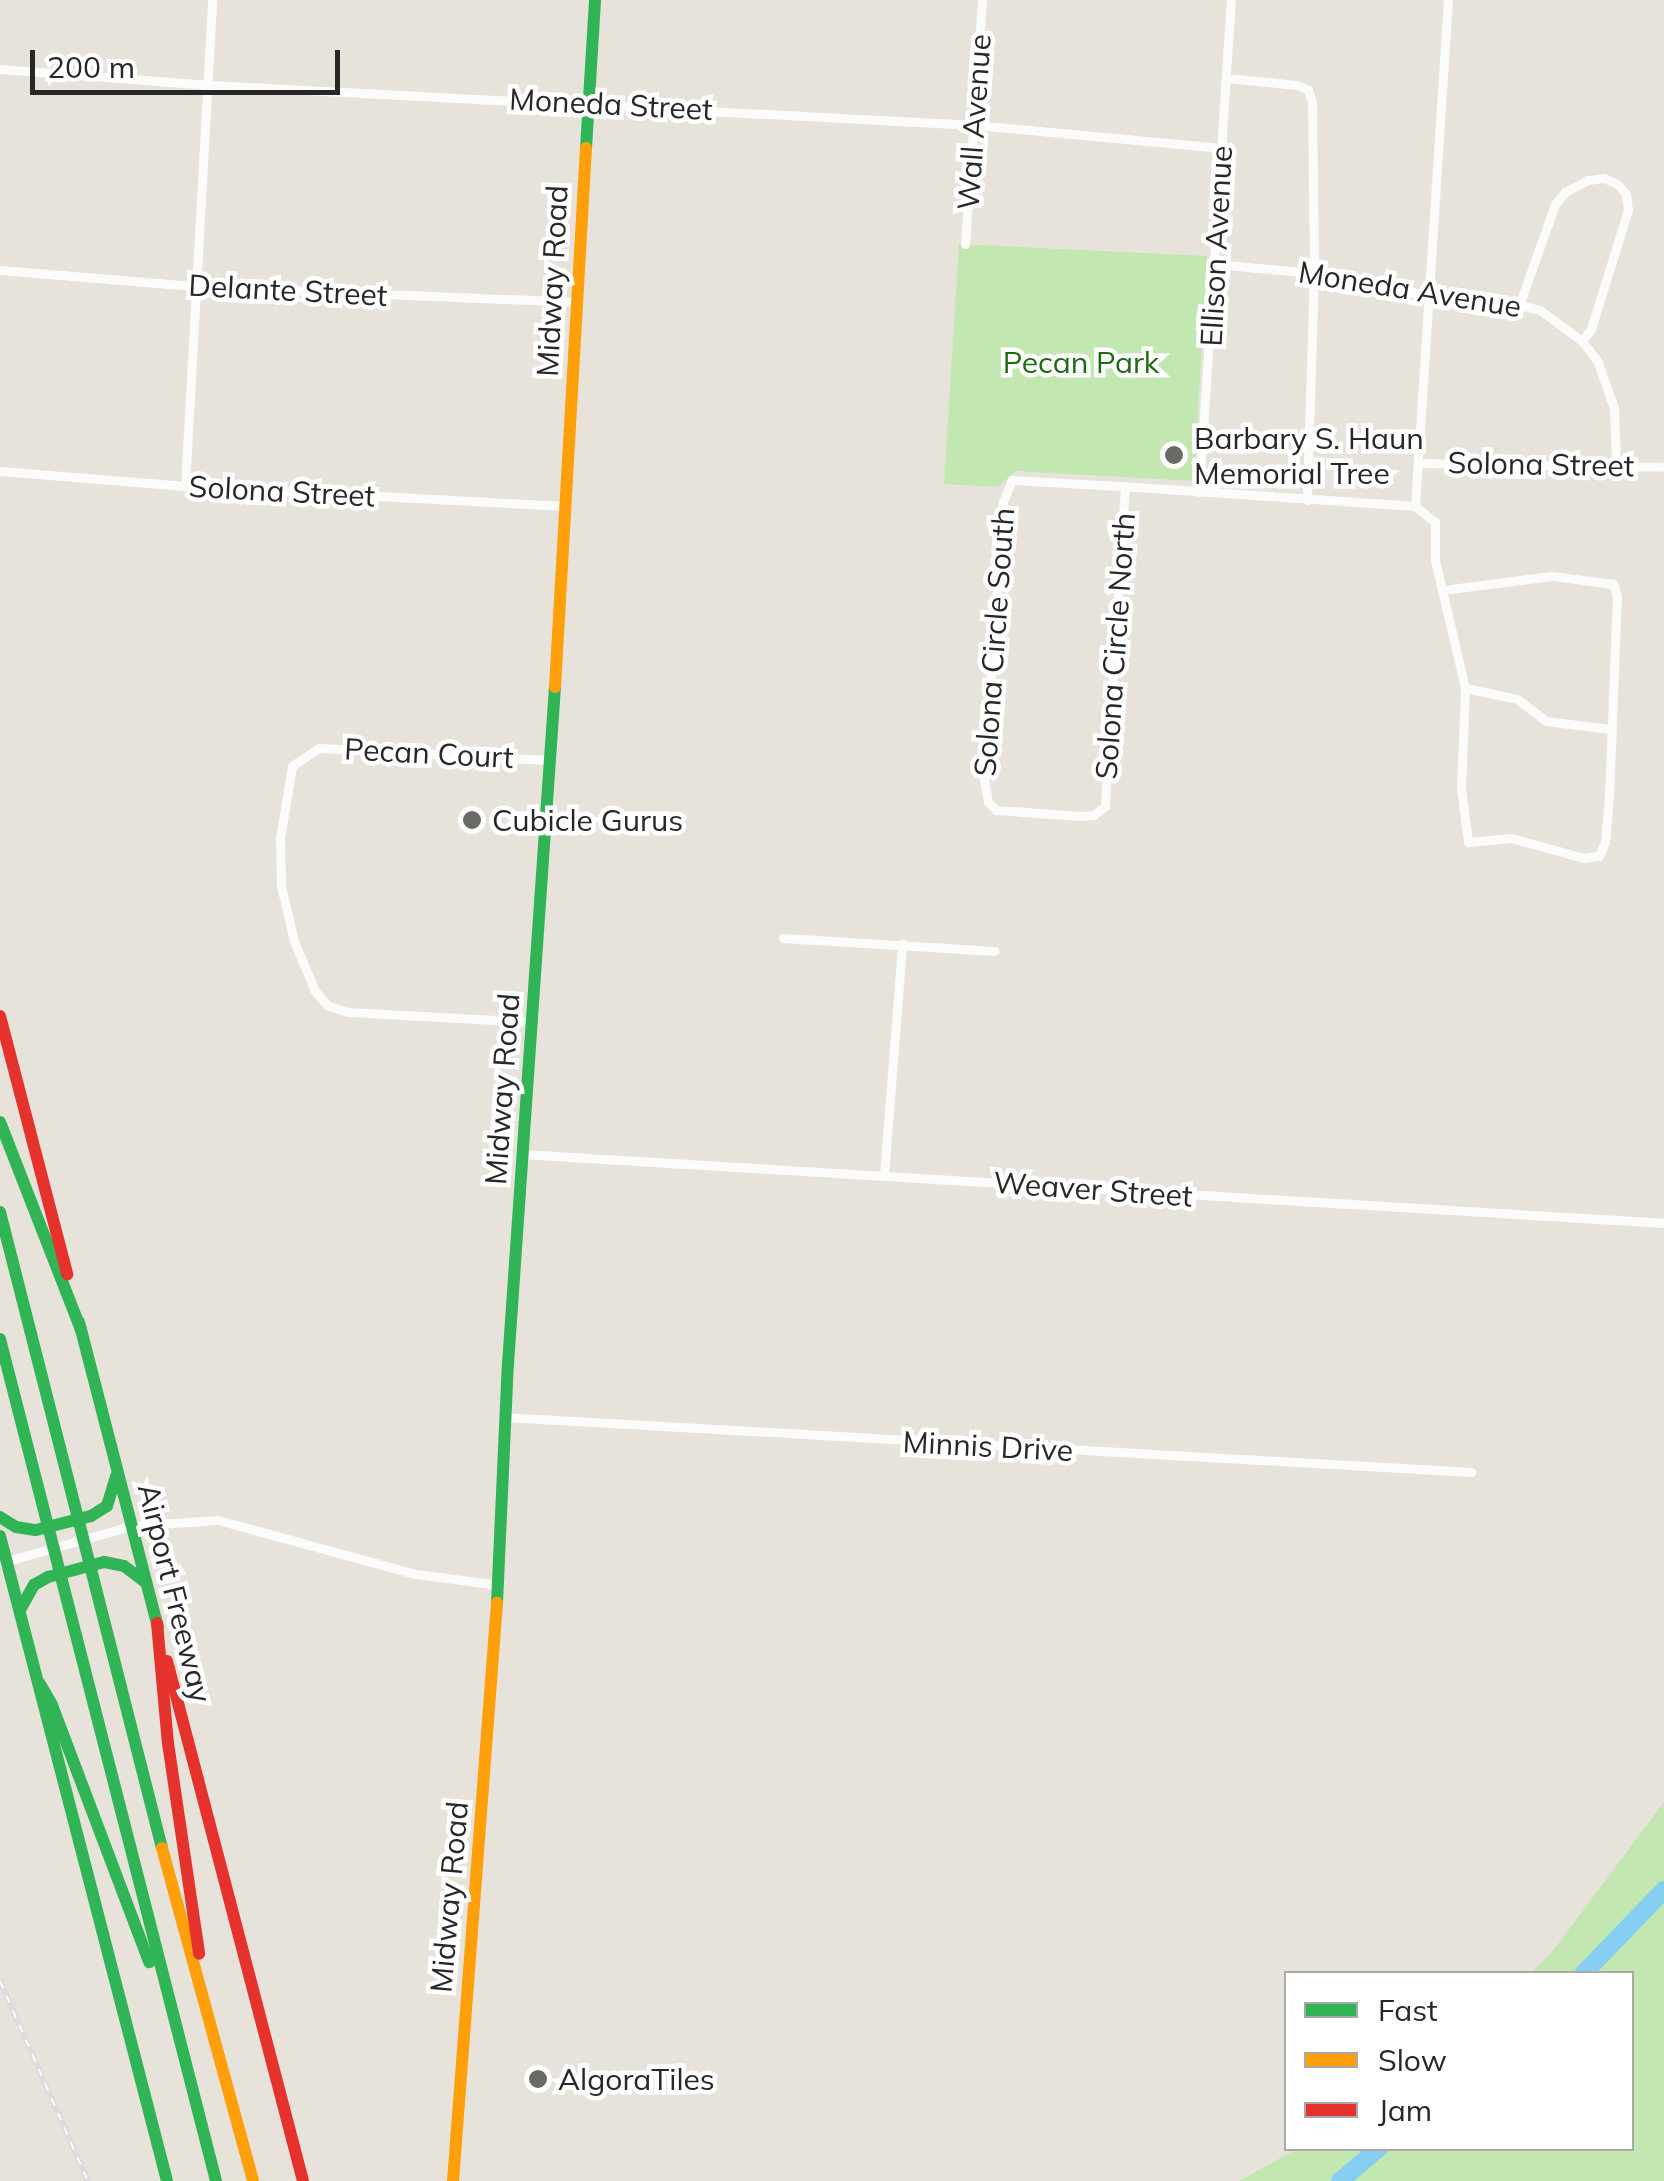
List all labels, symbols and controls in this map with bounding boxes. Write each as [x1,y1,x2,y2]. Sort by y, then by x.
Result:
scale bar [35,30,345,92]
street label: Wall Avenue [950,33,998,211]
text: 200 m [47,48,135,86]
street label: Moneda Street [508,81,714,127]
street label: Ellison Avenue [1193,145,1239,347]
street label: Midway Road [529,184,575,378]
street label: Moneda Avenue [1296,254,1524,324]
street label: Delante Street [188,267,388,313]
park label: Pecan Park [1003,344,1159,380]
place label: Barbary S. Haun Memorial Tree [1194,420,1424,490]
marker: Barbary S. Haun Memorial Tree [1163,444,1185,466]
street label: Solona Street [1447,444,1635,484]
street label: Solona Street [188,468,376,514]
street label: Solona Circle South [967,506,1021,778]
street label: Solona Circle North [1088,511,1142,781]
street label: Pecan Court [343,731,515,775]
place label: Cubicle Gurus [492,802,683,838]
marker: Cubicle Gurus [461,809,483,831]
street label: Midway Road [477,992,527,1186]
street label: Weaver Street [992,1164,1194,1214]
street label: Minnis Drive [902,1424,1074,1468]
street label: Airport Freeway [130,1480,220,1706]
street label: Midway Road [423,1800,475,1994]
legend [1284,1971,1634,2151]
text: Fast [1378,1991,1438,2029]
text: Slow [1378,2041,1447,2079]
place label: AlgoraTiles [558,2061,715,2097]
marker: AlgoraTiles [527,2068,549,2090]
text: Jam [1378,2091,1432,2129]

